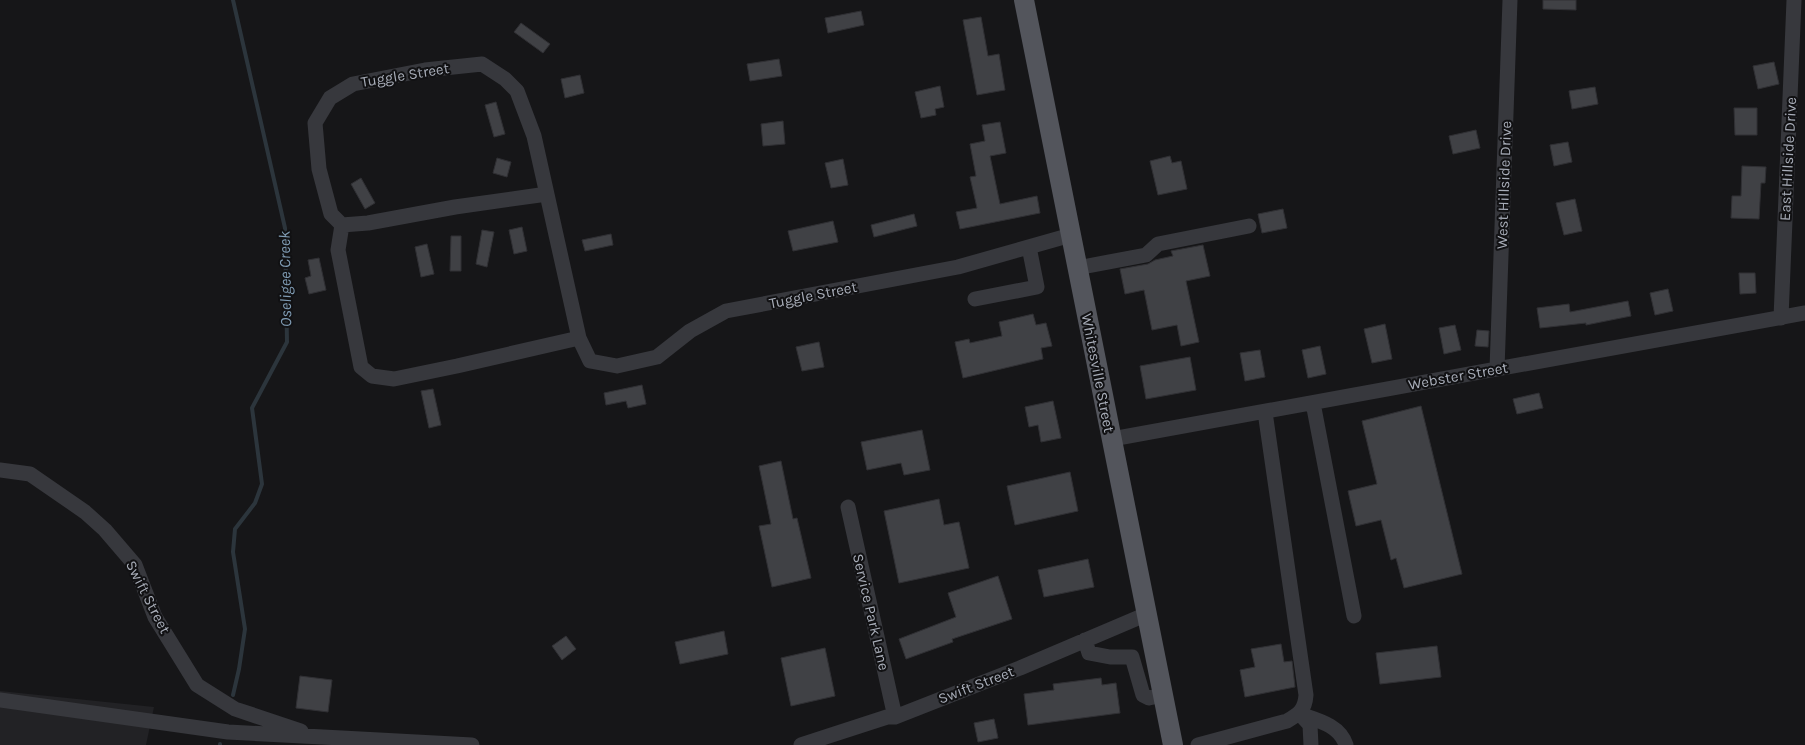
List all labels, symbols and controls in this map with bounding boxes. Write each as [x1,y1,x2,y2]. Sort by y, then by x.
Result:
street label: Tuggle Street [360,59,451,91]
street label: East Hillside Drive [1776,97,1800,221]
street label: West Hillside Drive [1493,121,1515,249]
water label: Oseligee Creek [275,230,295,327]
street label: Tuggle Street [768,278,859,312]
street label: Whitesville Street [1078,312,1118,434]
street label: Webster Street [1407,358,1510,394]
street label: Service Park Lane [849,552,893,672]
street label: Swift Street [122,557,174,637]
street label: Swift Street [935,662,1017,708]

